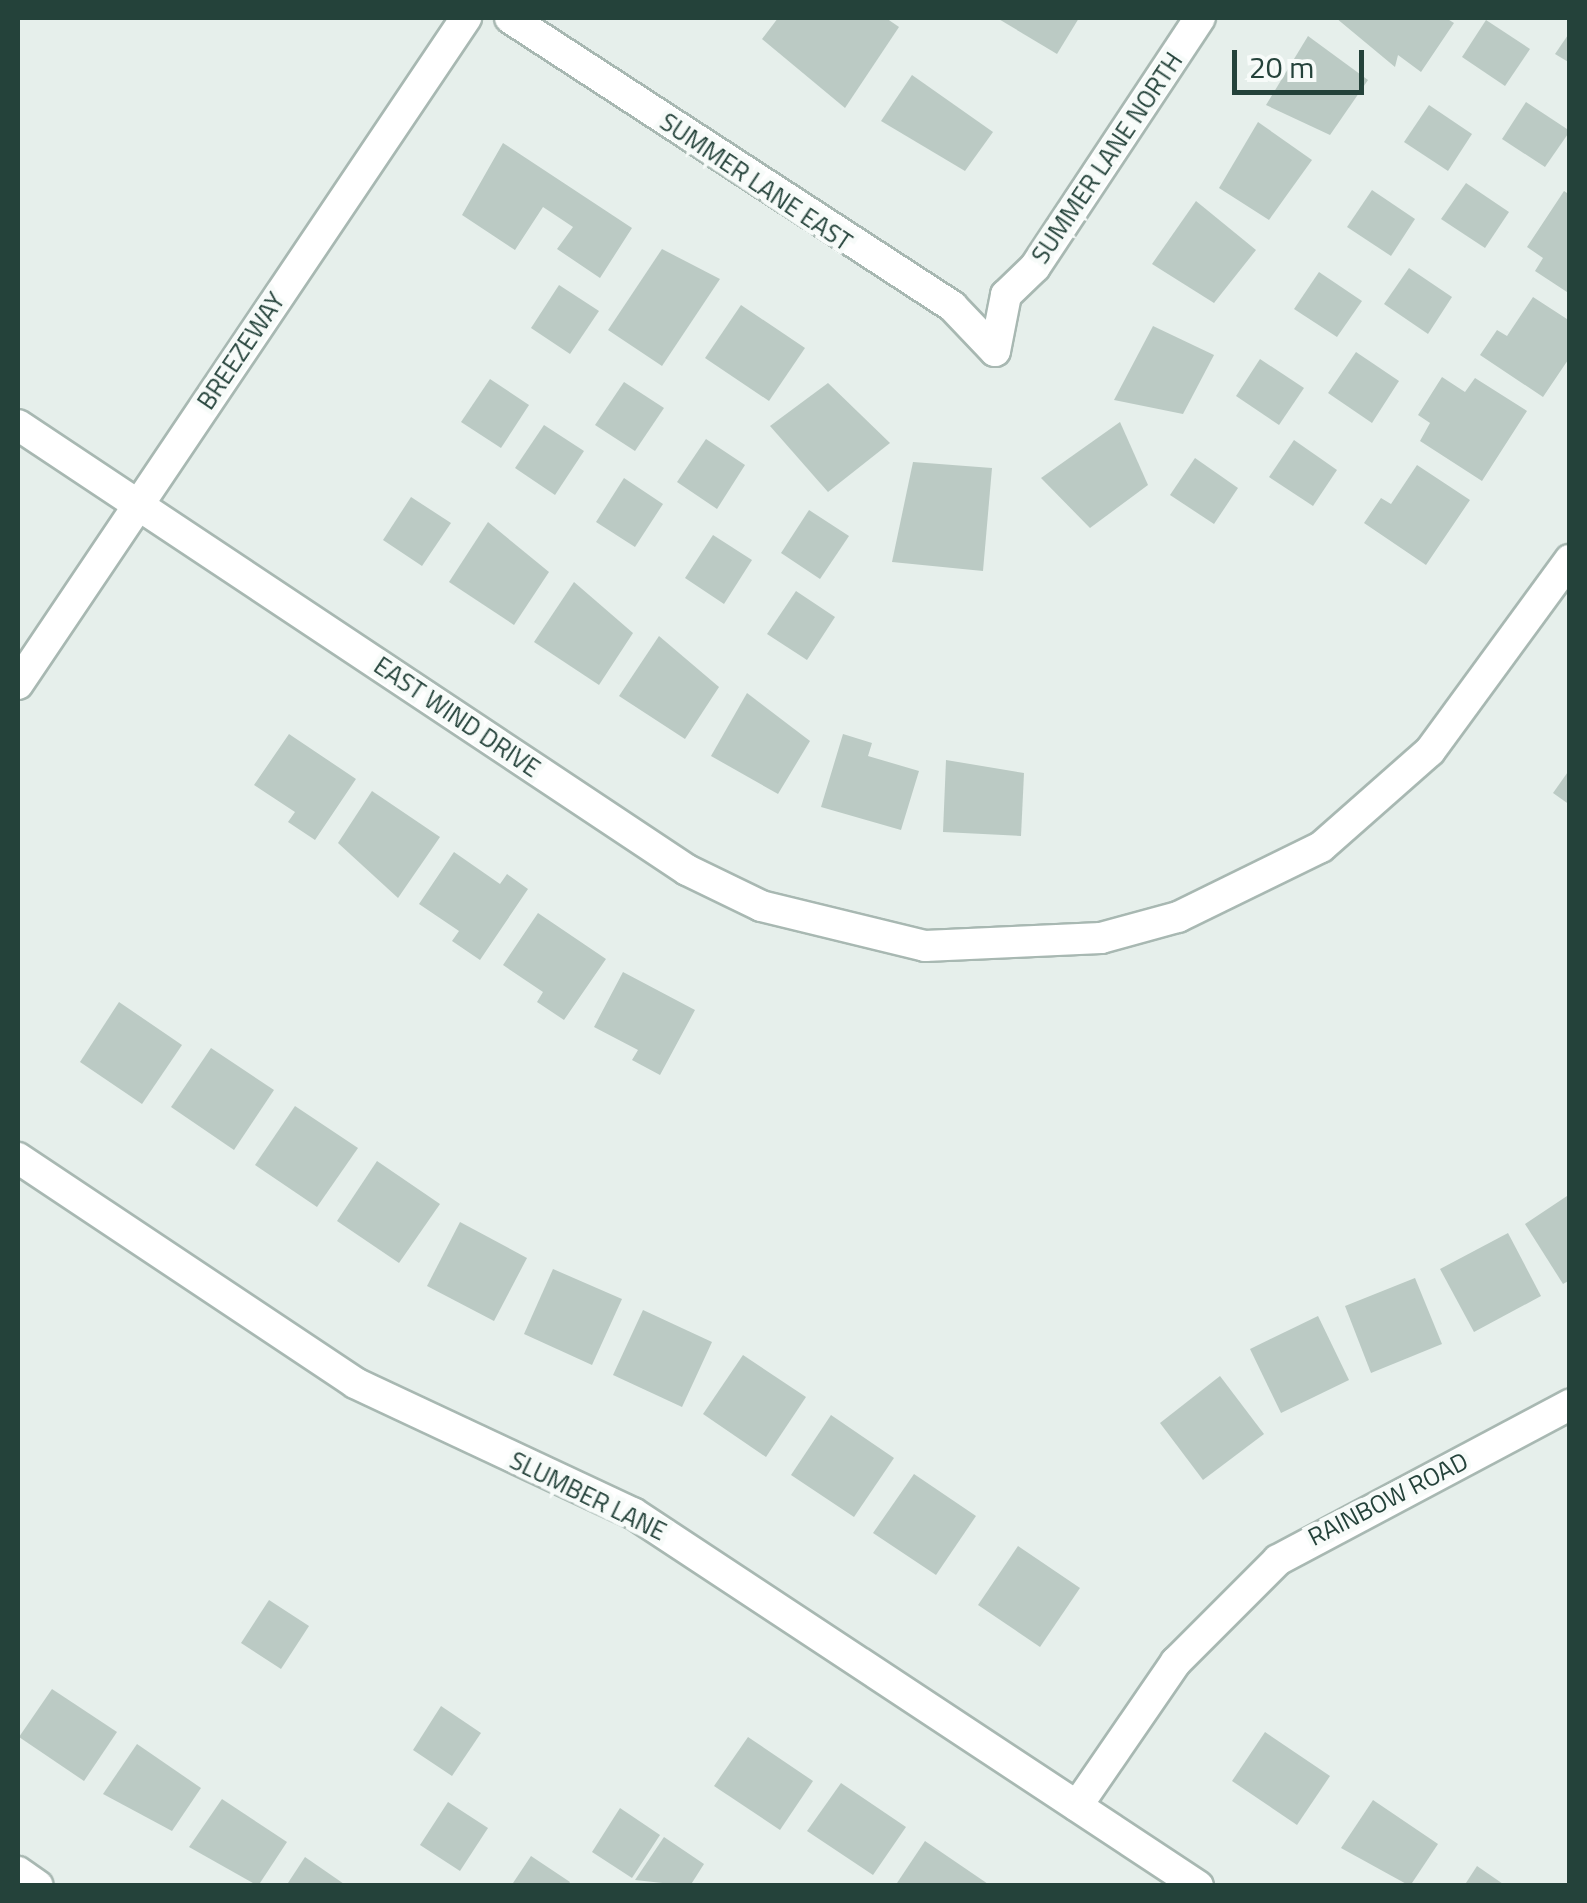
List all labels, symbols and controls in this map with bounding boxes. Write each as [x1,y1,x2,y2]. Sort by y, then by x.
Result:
scale bar [1237,30,1370,92]
text: 20 m [1249,44,1314,90]
street label: SUMMER LANE NORTH [1025,47,1189,269]
street label: SUMMER LANE EAST [654,107,858,257]
street label: BREEZEWAY [191,287,291,415]
street label: EAST WIND DRIVE [368,650,546,784]
street label: SLUMBER LANE [505,1445,671,1547]
street label: RAINBOW ROAD [1303,1446,1473,1552]

